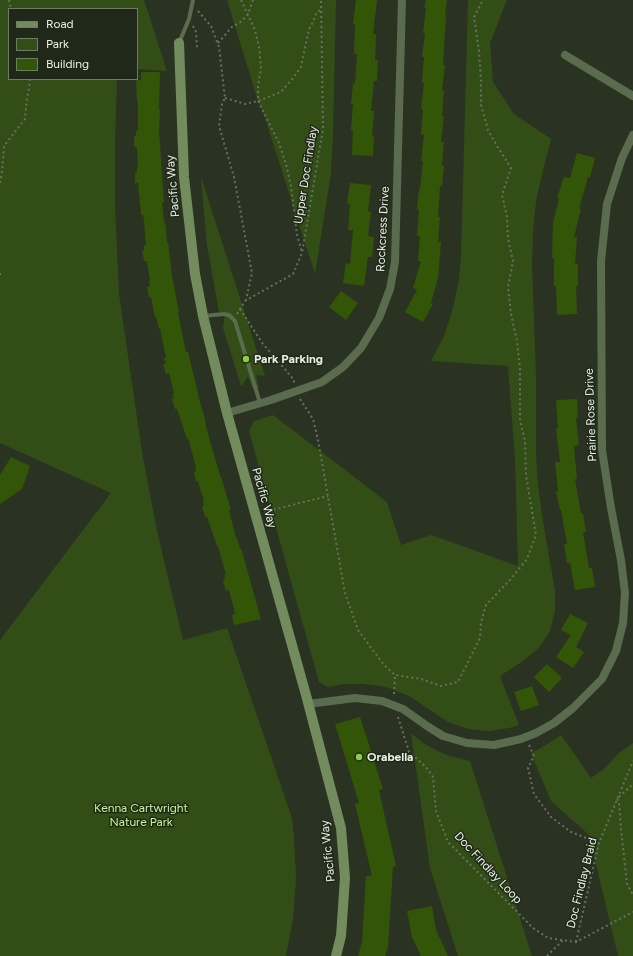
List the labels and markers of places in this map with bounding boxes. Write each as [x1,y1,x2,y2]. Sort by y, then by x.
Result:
place label: Park Parking [254,352,323,366]
marker: Park Parking [241,354,251,364]
place label: Orabella [367,750,413,764]
marker: Orabella [354,752,364,762]

